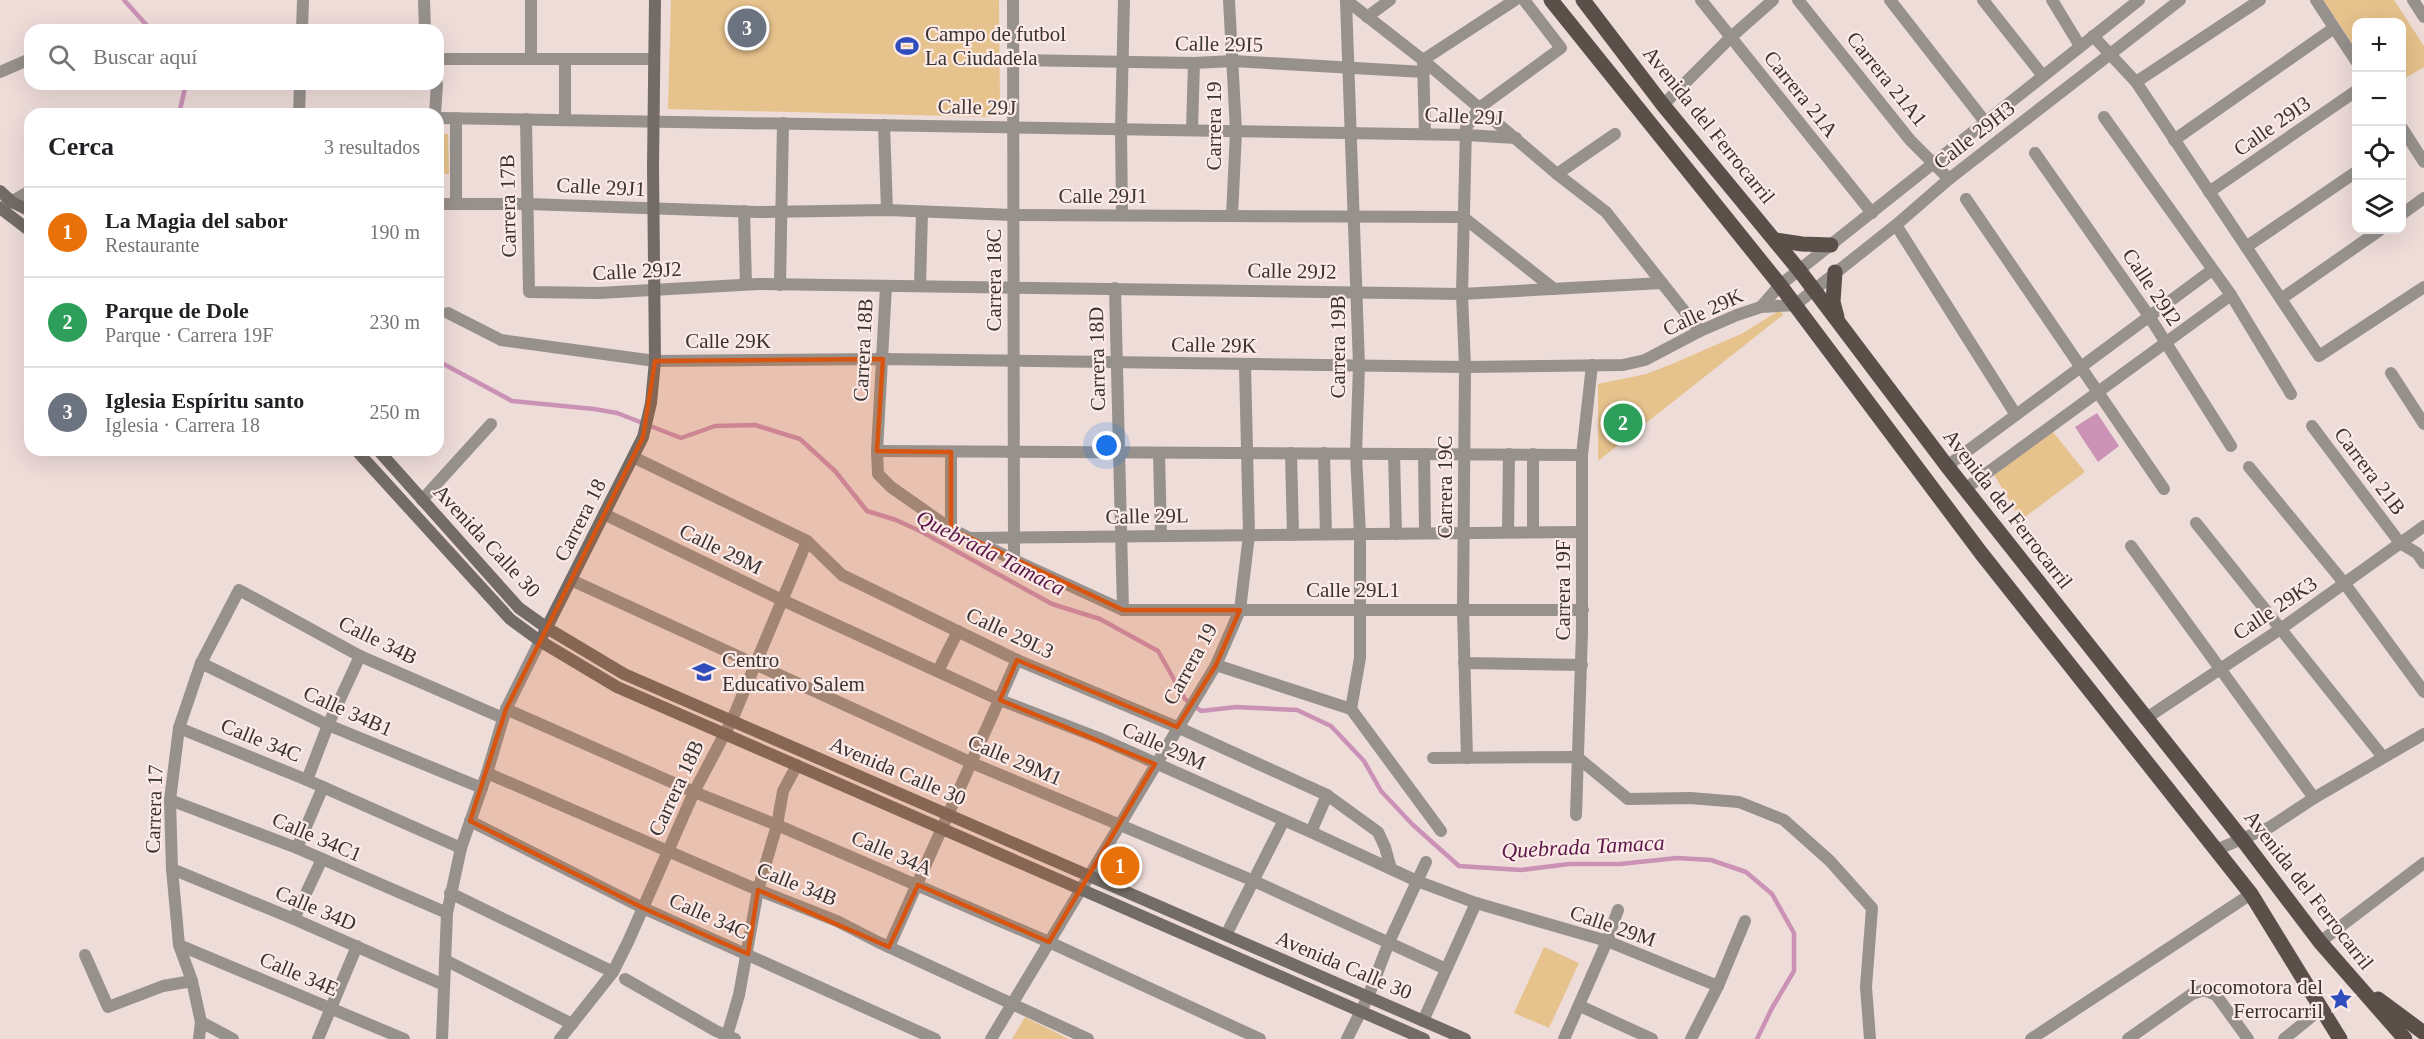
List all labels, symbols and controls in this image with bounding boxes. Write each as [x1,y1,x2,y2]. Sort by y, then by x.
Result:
pin: 3 [728,6,766,51]
map controls [2352,18,2406,234]
button: + [2352,18,2406,72]
place label: Campo de futbol La Ciudadela [925,22,1066,70]
search box [24,24,444,90]
street label: Carrera 21A1 [1842,27,1932,131]
street label: Calle 29I5 [1175,31,1263,57]
sports icon: Campo de futbol La Ciudadela [894,33,920,59]
icon: search [45,41,78,74]
street label: Avenida del Ferrocarril [1638,41,1780,209]
text: Buscar aquí [93,44,197,69]
street label: Carrera 21A [1759,46,1844,143]
button: − [2352,72,2406,126]
street label: Carrera 19 [1202,81,1226,171]
street label: Calle 29I3 [2229,91,2315,161]
street label: Calle 29J [937,94,1017,120]
street label: Calle 29H3 [1929,96,2019,174]
street label: Calle 29J [1424,102,1504,130]
button: locate [2352,126,2406,180]
text: Cerca [48,132,114,161]
text: 3 resultados [324,136,420,158]
street label: Carrera 17B [495,154,521,258]
street label: Calle 29J1 [556,173,646,201]
button: layers [2352,180,2406,234]
street label: Calle 29J1 [1058,184,1148,208]
text: La Magia del sabor [105,208,288,233]
text: 1 [63,221,73,243]
text: 190 m [369,221,420,243]
street label: Carrera 18C [982,228,1006,332]
text: Restaurante [105,234,199,256]
street label: Calle 29I2 [2117,244,2187,330]
street label: Calle 29J2 [592,257,682,285]
street label: Calle 29J2 [1247,258,1337,284]
street label: Calle 29K [1659,283,1747,341]
street label: Carrera 19B [1326,295,1350,399]
text: Parque de Dole [105,298,249,323]
street label: Carrera 18B [848,298,878,402]
street label: Carrera 18D [1084,307,1110,411]
text: 2 [63,311,73,333]
text: 230 m [369,311,420,333]
text: Parque · Carrera 19F [105,324,273,346]
street label: Calle 29K [685,329,771,353]
street label: Calle 29K [1171,332,1257,358]
text: Iglesia Espíritu santo [105,388,304,413]
pin: 2 [1604,400,1642,446]
text: 3 [63,401,73,423]
text: 250 m [369,401,420,423]
text: Iglesia · Carrera 18 [105,414,260,436]
street label: Carrera 21B [2329,423,2411,519]
street label: Avenida del Ferrocarril [1938,425,2078,594]
your location [1092,431,1121,460]
street label: Carrera 19C [1433,435,1457,539]
street label: Carrera 18 [549,475,611,565]
street label: Avenida Calle 30 [429,480,545,602]
street label: Calle 29L [1105,503,1189,529]
water label: Quebrada Tamaca [912,504,1069,601]
street label: Calle 29M [676,519,767,579]
street label: Carrera 19F [1551,540,1575,640]
street label: Calle 29K3 [2228,571,2322,645]
street label: Calle 29L1 [1306,578,1400,602]
street label: Calle 29L3 [962,602,1058,664]
street label: Calle 34B [335,611,421,669]
street label: Carrera 19 [1158,619,1222,709]
place label: Centro Educativo Salem [722,648,865,696]
school or university icon: Centro Educativo Salem [691,659,717,685]
street label: Calle 34B1 [300,681,396,741]
street label: Calle 34C [217,713,305,767]
street label: Calle 29M [1118,717,1210,775]
street label: Calle 29M1 [964,729,1066,791]
street label: Avenida Calle 30 [826,732,970,810]
street label: Carrera 18B [643,736,709,840]
street label: Carrera 17 [140,764,168,854]
street label: Avenida del Ferrocarril [2239,806,2379,975]
street label: Calle 34C1 [269,807,365,867]
street label: Calle 34A [848,825,937,881]
water label: Quebrada Tamaca [1501,830,1665,863]
pin: 1 [1100,844,1140,888]
street label: Calle 34B [753,857,841,911]
street label: Calle 34D [272,880,360,936]
street label: Calle 34C [665,888,753,944]
street label: Calle 29M [1567,900,1659,952]
street label: Avenida Calle 30 [1272,926,1416,1004]
street label: Calle 34E [256,947,342,1001]
place label: Locomotora del Ferrocarril [2189,975,2323,1023]
place icon: Locomotora del Ferrocarril [2328,986,2354,1012]

